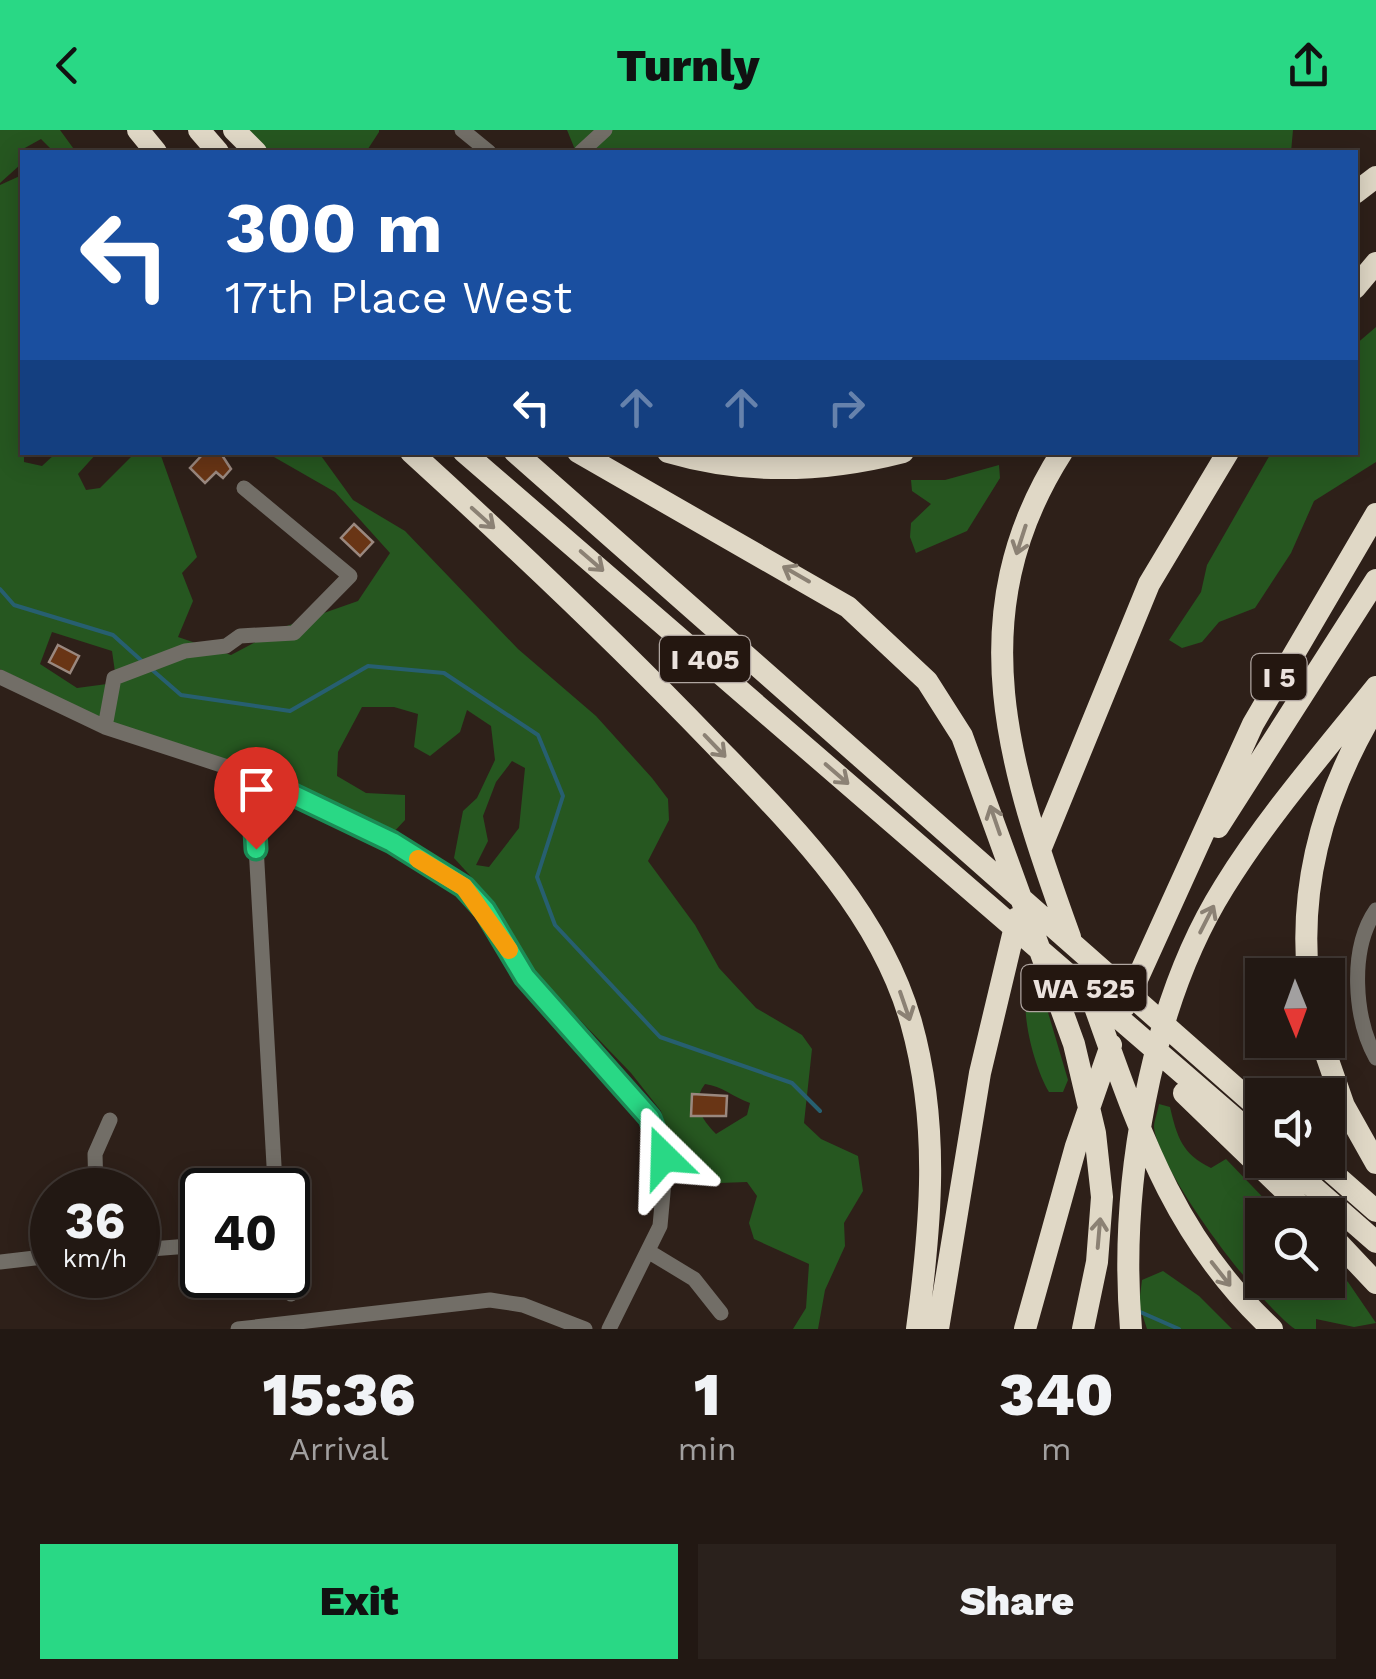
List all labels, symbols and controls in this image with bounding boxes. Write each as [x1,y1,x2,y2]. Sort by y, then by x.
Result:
icon: back [40,38,95,93]
icon: share [1281,38,1336,93]
text: Turnly [616,39,760,92]
text: 300 m [225,187,443,269]
icon: left [60,190,190,320]
text: 17th Place West [225,271,572,324]
icon: left [504,380,559,435]
icon: ahead [609,380,664,435]
icon: ahead [714,380,769,435]
icon: right [819,380,874,435]
one-way arrow [471,506,495,530]
one-way arrow [1011,524,1029,556]
one-way arrow [579,550,604,573]
one-way arrow [782,564,811,584]
road number: I 405 [660,636,750,682]
road number: I 5 [1252,654,1306,700]
one-way arrow [703,733,727,757]
pin [214,747,299,850]
icon: arrive [229,762,284,817]
one-way arrow [824,763,849,786]
one-way arrow [985,805,1003,836]
one-way arrow [1198,904,1217,934]
north arrow [1245,958,1345,1058]
map controls [1245,958,1345,1298]
road number: WA 525 [1022,965,1146,1011]
one-way arrow [898,989,916,1021]
button: sound [1245,1078,1345,1178]
position arrow [612,1105,716,1209]
speed limit sign: 40 [180,1168,310,1298]
text: 36 [65,1191,125,1250]
button: search [1245,1198,1345,1298]
one-way arrow [1090,1218,1109,1250]
text: km/h [63,1244,127,1273]
one-way arrow [1209,1260,1231,1286]
text: 15:36 [262,1359,415,1430]
text: 1 [694,1359,721,1430]
text: 340 [999,1359,1114,1430]
text: Arrival [289,1430,389,1468]
text: min [678,1430,737,1468]
text: m [1041,1430,1072,1468]
button: Exit [40,1544,678,1659]
button: Share [698,1544,1336,1659]

